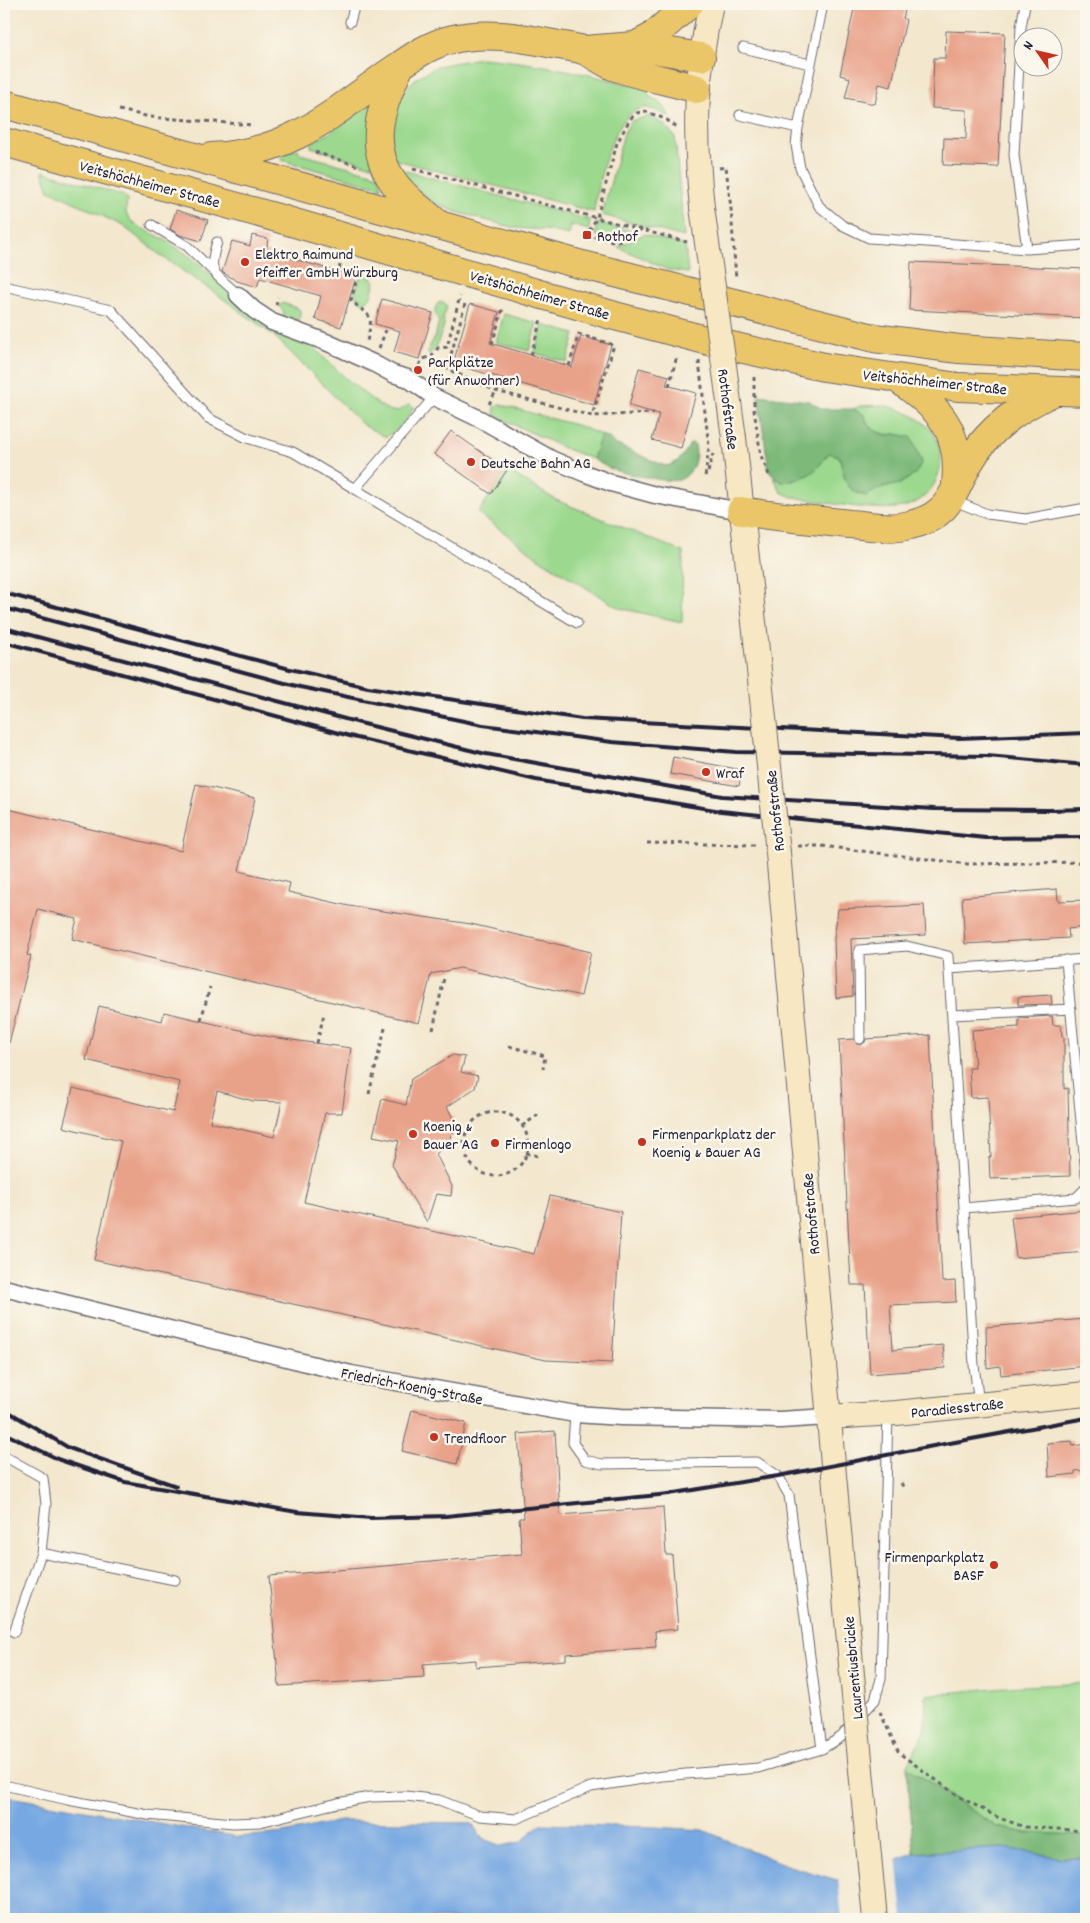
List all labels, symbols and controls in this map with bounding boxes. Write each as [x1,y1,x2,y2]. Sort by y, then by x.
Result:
north arrow [1012,28,1062,78]
text: N [1019,37,1039,54]
street label: Veitshöchheimer Straße [77,156,222,215]
place label: Rothof [597,226,638,249]
marker: Rothof [581,229,593,241]
place label: Elektro Raimund Pfeiffer GmbH Würzburg [255,244,398,285]
marker: Elektro Raimund Pfeiffer GmbH Würzburg [239,256,251,268]
street label: Veitshöchheimer Straße [467,265,612,327]
place label: Parkplätze (für Anwohner) [428,352,519,393]
marker: Parkplätze (für Anwohner) [412,364,424,376]
street label: Veitshöchheimer Straße [862,364,1008,402]
street label: Rothofstraße [710,367,743,451]
place label: Deutsche Bahn AG [481,453,591,476]
marker: Deutsche Bahn AG [465,456,477,468]
place label: Wraf [716,763,745,786]
marker: Wraf [700,766,712,778]
street label: Rothofstraße [761,769,792,853]
place label: Koenig & Bauer AG [423,1116,478,1157]
place label: Firmenparkplatz der Koenig & Bauer AG [652,1124,776,1165]
marker: Koenig & Bauer AG [407,1128,419,1140]
place label: Firmenlogo [505,1134,571,1157]
marker: Firmenparkplatz der Koenig & Bauer AG [636,1136,648,1148]
marker: Firmenlogo [489,1137,501,1149]
street label: Rothofstraße [797,1172,828,1255]
street label: Friedrich-Koenig-Straße [339,1362,484,1412]
street label: Paradiesstraße [910,1393,1005,1426]
place label: Trendfloor [444,1428,506,1451]
marker: Trendfloor [428,1431,440,1443]
place label: Firmenparkplatz BASF [885,1547,984,1588]
marker: Firmenparkplatz BASF [988,1559,1000,1571]
street label: Laurentiusbrücke [839,1615,870,1720]

